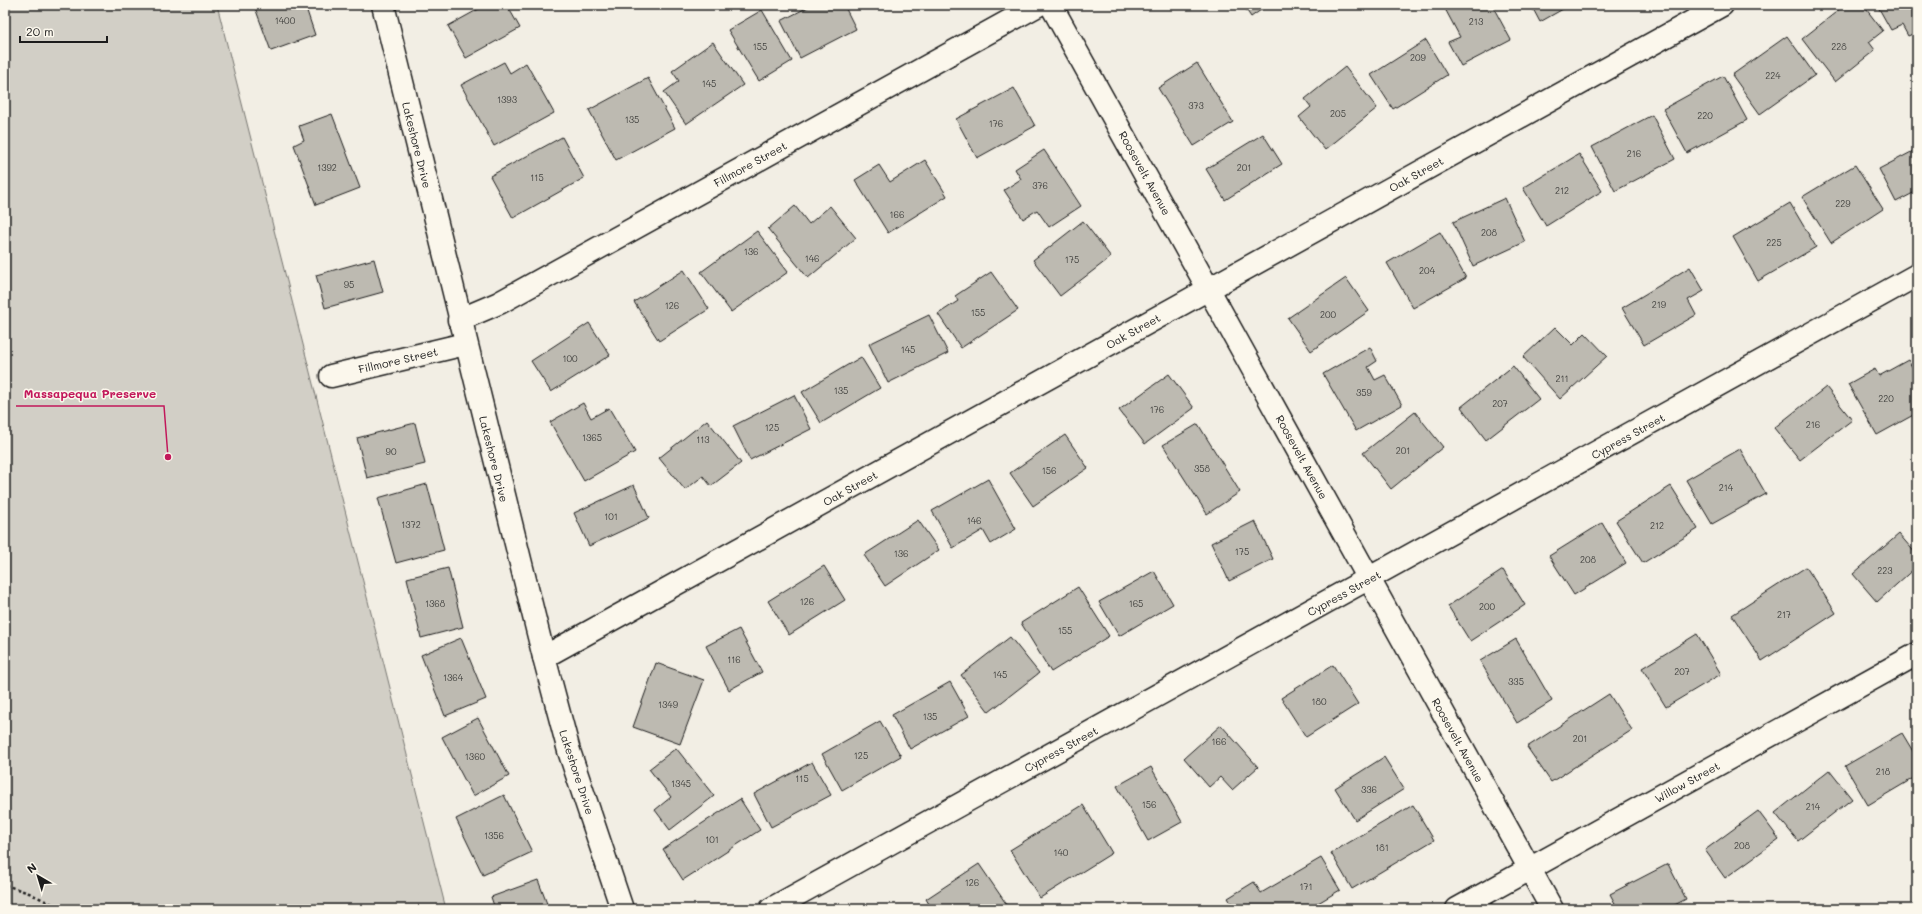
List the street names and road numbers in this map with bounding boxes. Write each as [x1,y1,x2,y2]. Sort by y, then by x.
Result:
street label: Lakeshore Drive [399,100,435,190]
street label: Roosevelt Avenue [1116,128,1174,218]
street label: Fillmore Street [711,138,789,190]
street label: Oak Street [1386,153,1446,195]
street label: Oak Street [1103,310,1163,352]
street label: Fillmore Street [357,344,439,376]
street label: Cypress Street [1589,410,1668,462]
street label: Roosevelt Avenue [1273,412,1331,502]
street label: Lakeshore Drive [476,414,512,504]
street label: Oak Street [820,467,880,509]
street label: Cypress Street [1305,567,1384,619]
street label: Roosevelt Avenue [1429,695,1487,785]
street label: Cypress Street [1022,723,1101,775]
street label: Lakeshore Drive [556,728,598,816]
street label: Willow Street [1652,758,1722,806]

